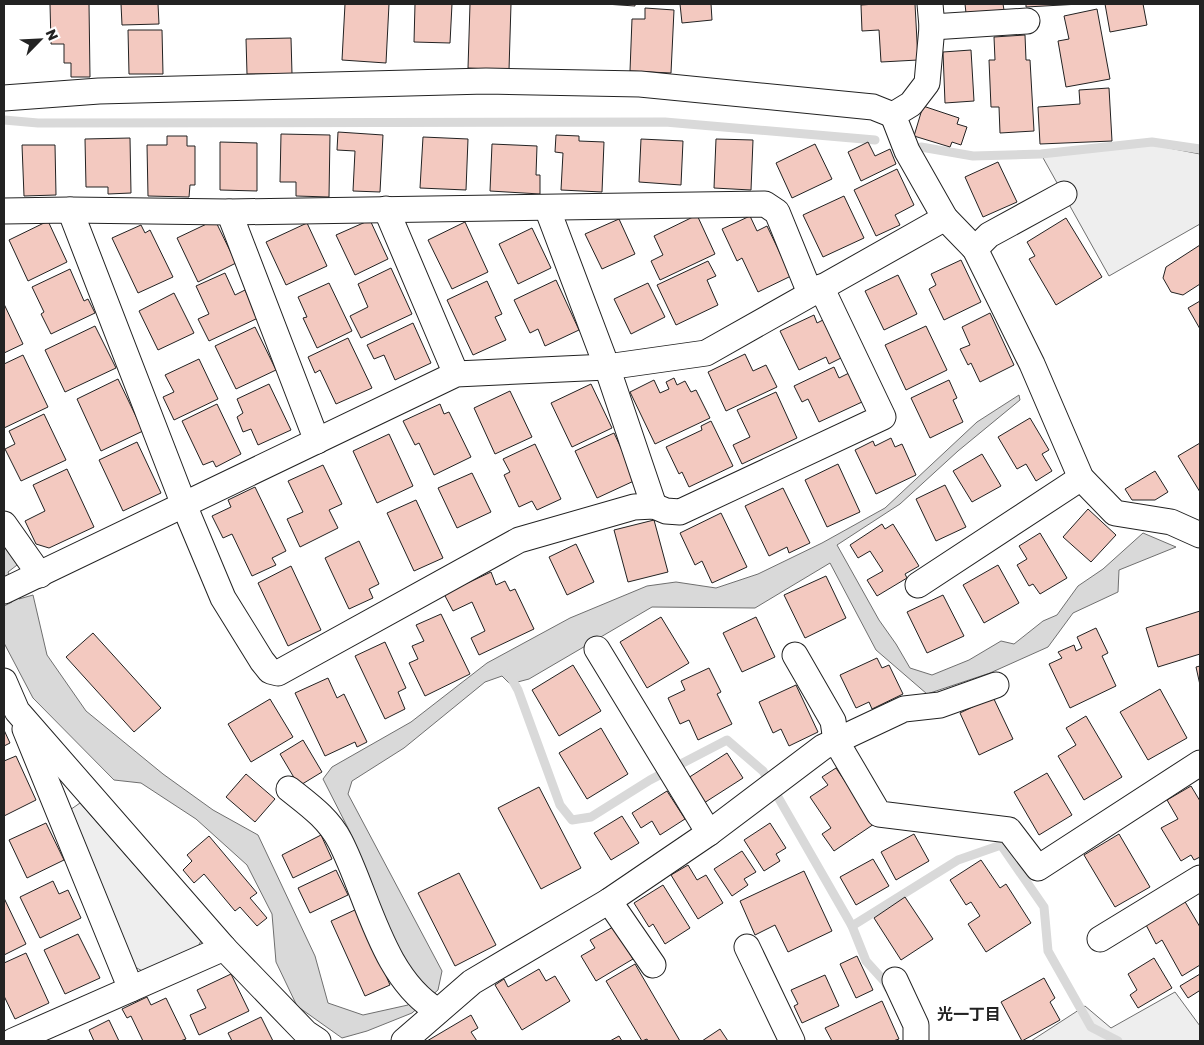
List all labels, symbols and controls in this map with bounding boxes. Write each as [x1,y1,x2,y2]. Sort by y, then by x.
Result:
north arrow [15,15,65,65]
text: N [42,26,62,43]
district label: 光一丁目 [937,1004,1001,1024]

